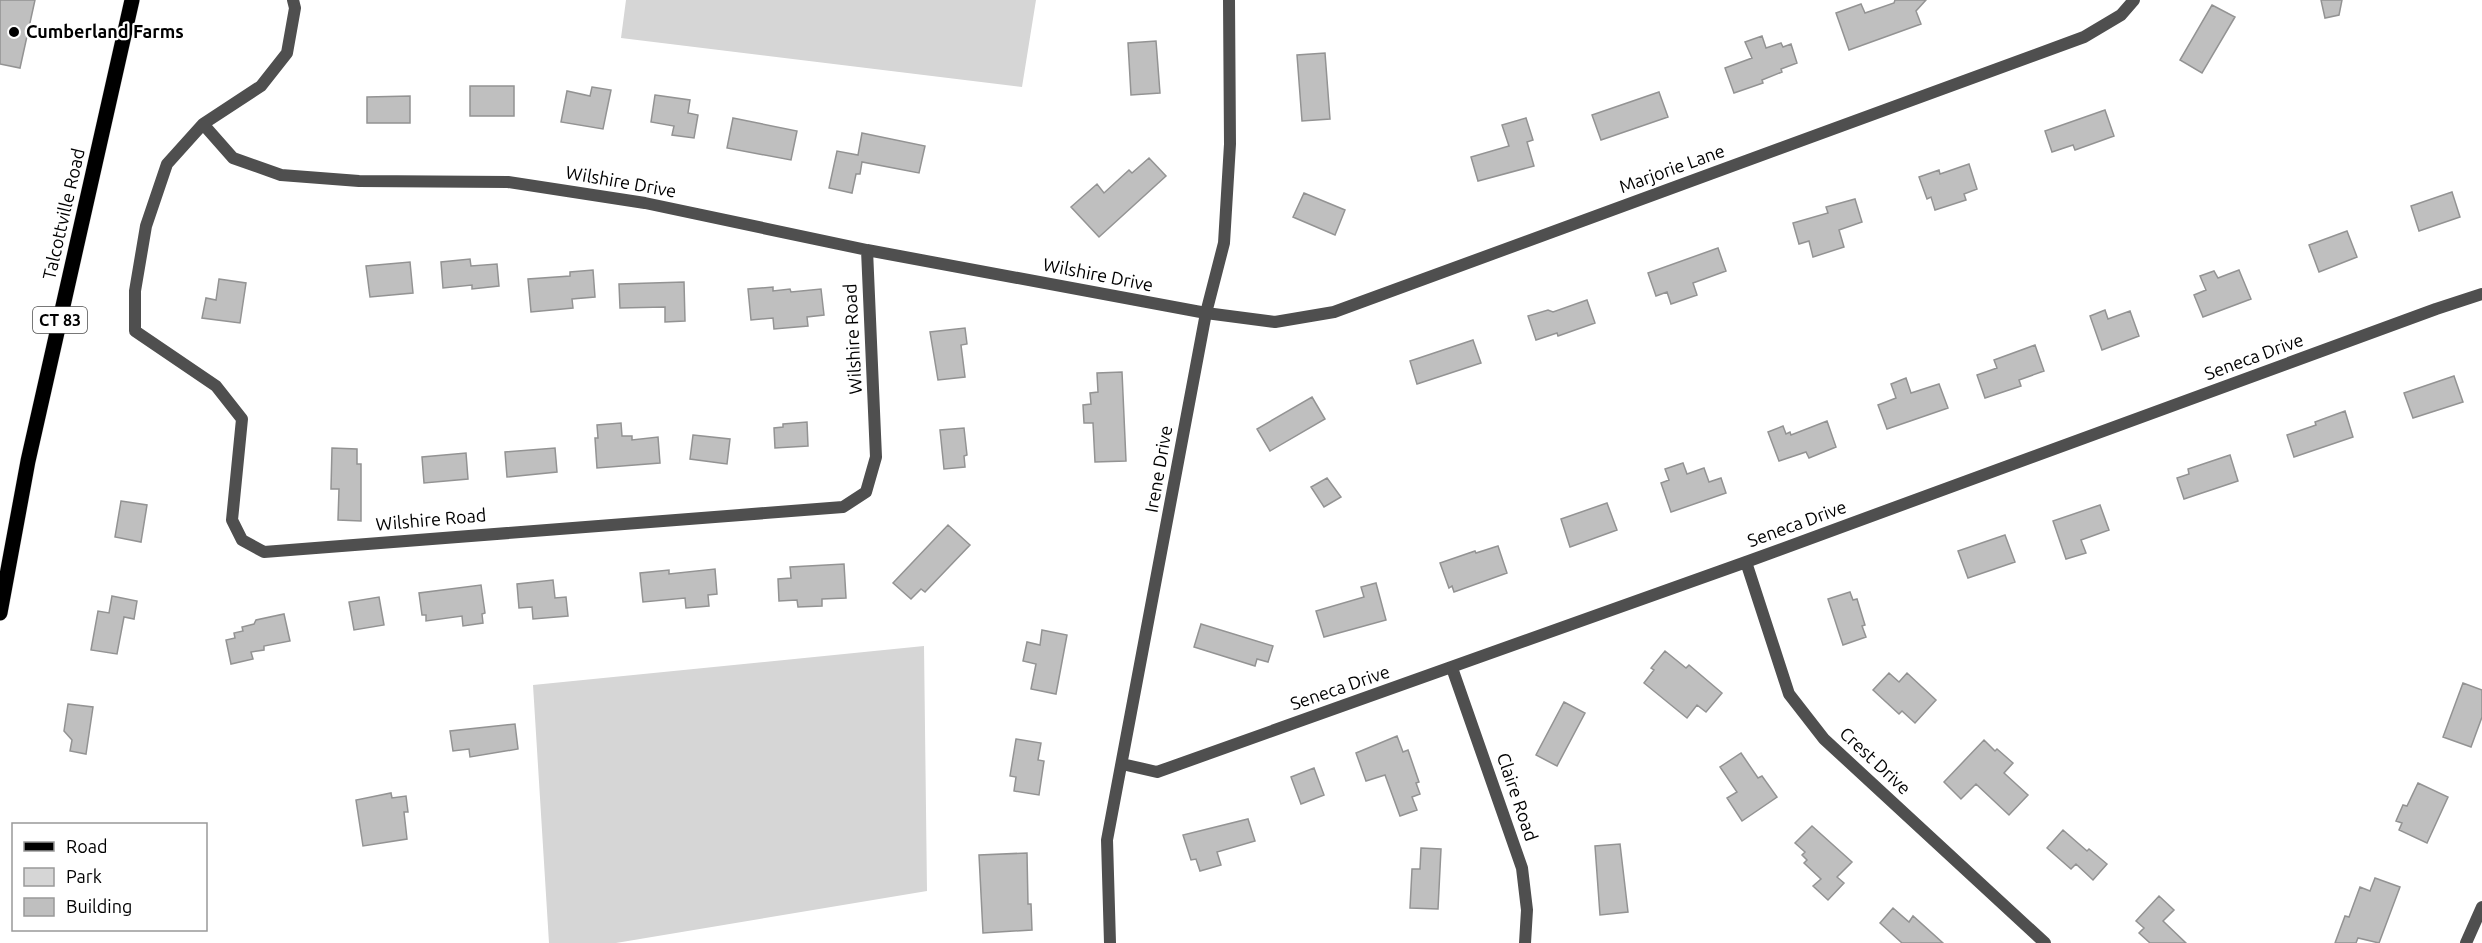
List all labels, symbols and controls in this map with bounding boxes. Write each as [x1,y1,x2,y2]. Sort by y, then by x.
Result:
place label: Cumberland Farms [26,21,184,41]
marker: Cumberland Farms [7,25,21,39]
street label: Marjorie Lane [1616,140,1727,196]
street label: Talcottville Road [38,146,88,282]
street label: Wilshire Drive [564,161,678,201]
street label: Wilshire Drive [1041,254,1155,295]
street label: Wilshire Road [839,283,865,395]
road number: CT 83 [33,307,87,333]
street label: Seneca Drive [2201,329,2306,383]
street label: Irene Drive [1141,424,1176,514]
street label: Seneca Drive [1744,496,1849,550]
street label: Wilshire Road [375,504,487,534]
street label: Seneca Drive [1287,661,1392,713]
street label: Crest Drive [1836,722,1915,798]
street label: Claire Road [1494,750,1542,843]
legend [12,823,207,931]
text: Road [66,836,108,856]
text: Park [66,866,102,886]
text: Building [66,896,132,916]

